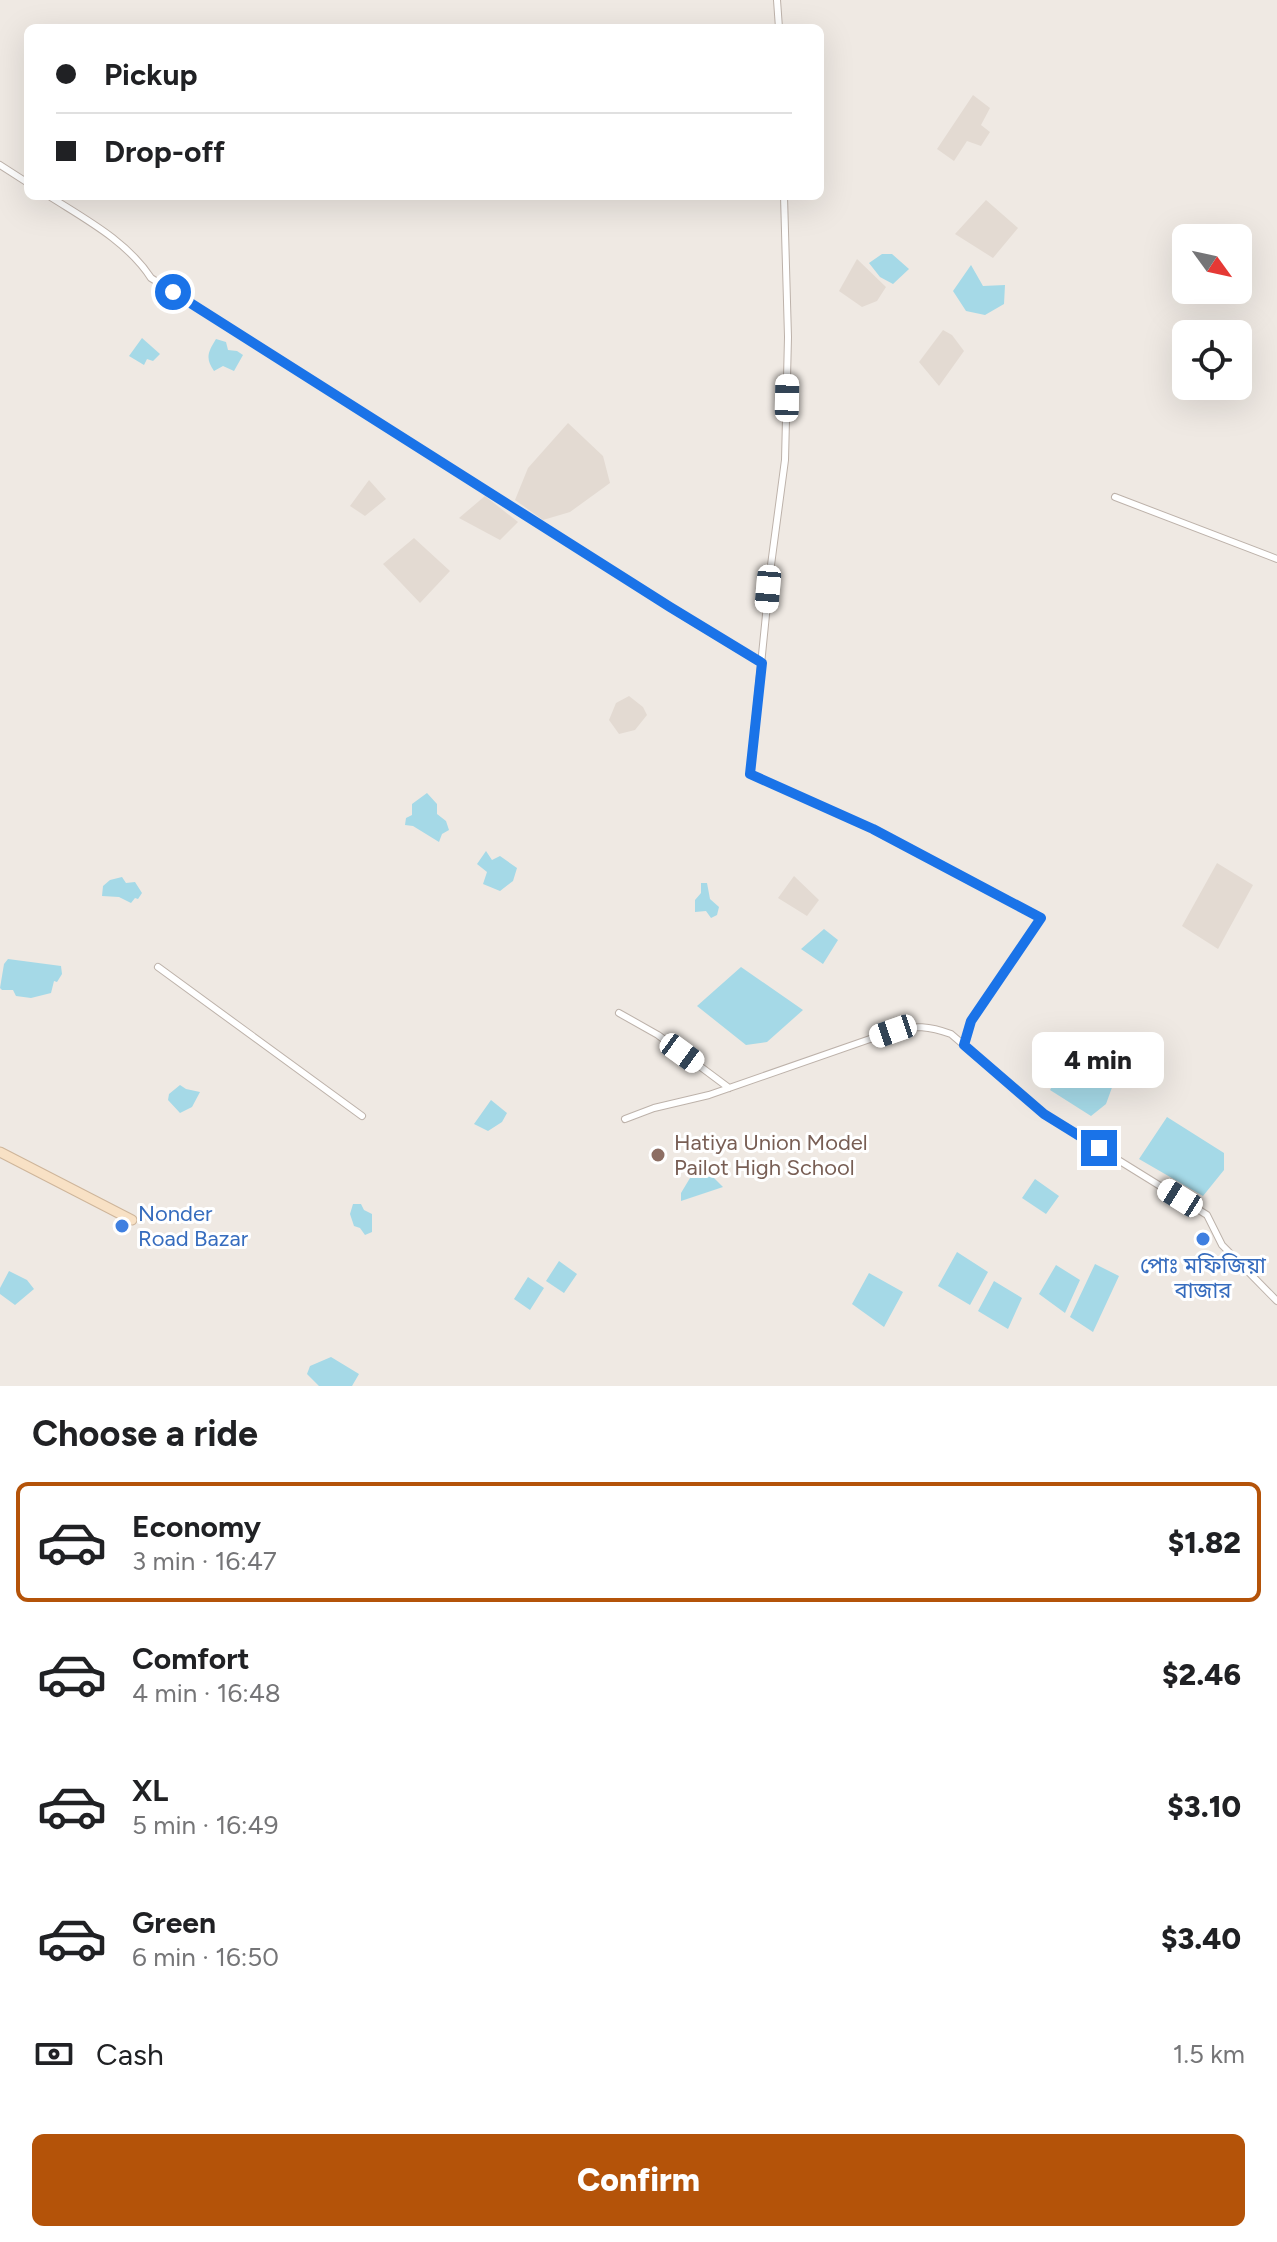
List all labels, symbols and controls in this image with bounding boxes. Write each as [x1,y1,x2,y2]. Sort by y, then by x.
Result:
text: Pickup [104,56,198,93]
text: Drop-off [104,133,225,170]
north arrow [1172,224,1252,304]
map controls [1172,224,1252,400]
route start [155,274,191,310]
button: locate [1172,320,1252,400]
car [775,374,799,422]
car [754,564,782,614]
car [866,1012,920,1050]
car [656,1029,708,1077]
callout: 4 min [1033,1032,1165,1088]
text: 4 min [1064,1044,1132,1076]
place label: Hatiya Union Model Pailot High School [674,1129,868,1181]
route end [1081,1130,1117,1166]
marker: Hatiya Union Model Pailot High School [649,1146,667,1164]
car [1153,1175,1207,1221]
place label: Nonder Road Bazar [138,1200,249,1252]
marker: Nonder Road Bazar [113,1217,131,1235]
marker: পোঃ মফিজিয়া বাজার [1194,1230,1212,1248]
place label: পোঃ মফিজিয়া বাজার [1140,1252,1267,1304]
text: Choose a ride [32,1412,258,1455]
icon: car [36,1506,108,1578]
text: Economy [132,1508,261,1545]
text: $1.82 [1168,1524,1241,1561]
text: 3 min · 16:47 [132,1545,277,1577]
icon: car [36,1638,108,1710]
text: Comfort [132,1640,250,1677]
text: $2.46 [1162,1656,1241,1693]
text: 4 min · 16:48 [132,1677,281,1709]
icon: car [36,1770,108,1842]
text: XL [132,1772,168,1809]
text: $3.10 [1167,1788,1241,1825]
text: 5 min · 16:49 [132,1809,278,1841]
icon: car [36,1902,108,1974]
text: Green [132,1904,216,1941]
text: $3.40 [1161,1920,1241,1957]
text: 6 min · 16:50 [132,1941,279,1973]
icon: cash [32,2032,76,2076]
text: Cash [96,2036,164,2073]
text: 1.5 km [1173,2038,1245,2070]
button: Confirm [32,2134,1245,2226]

